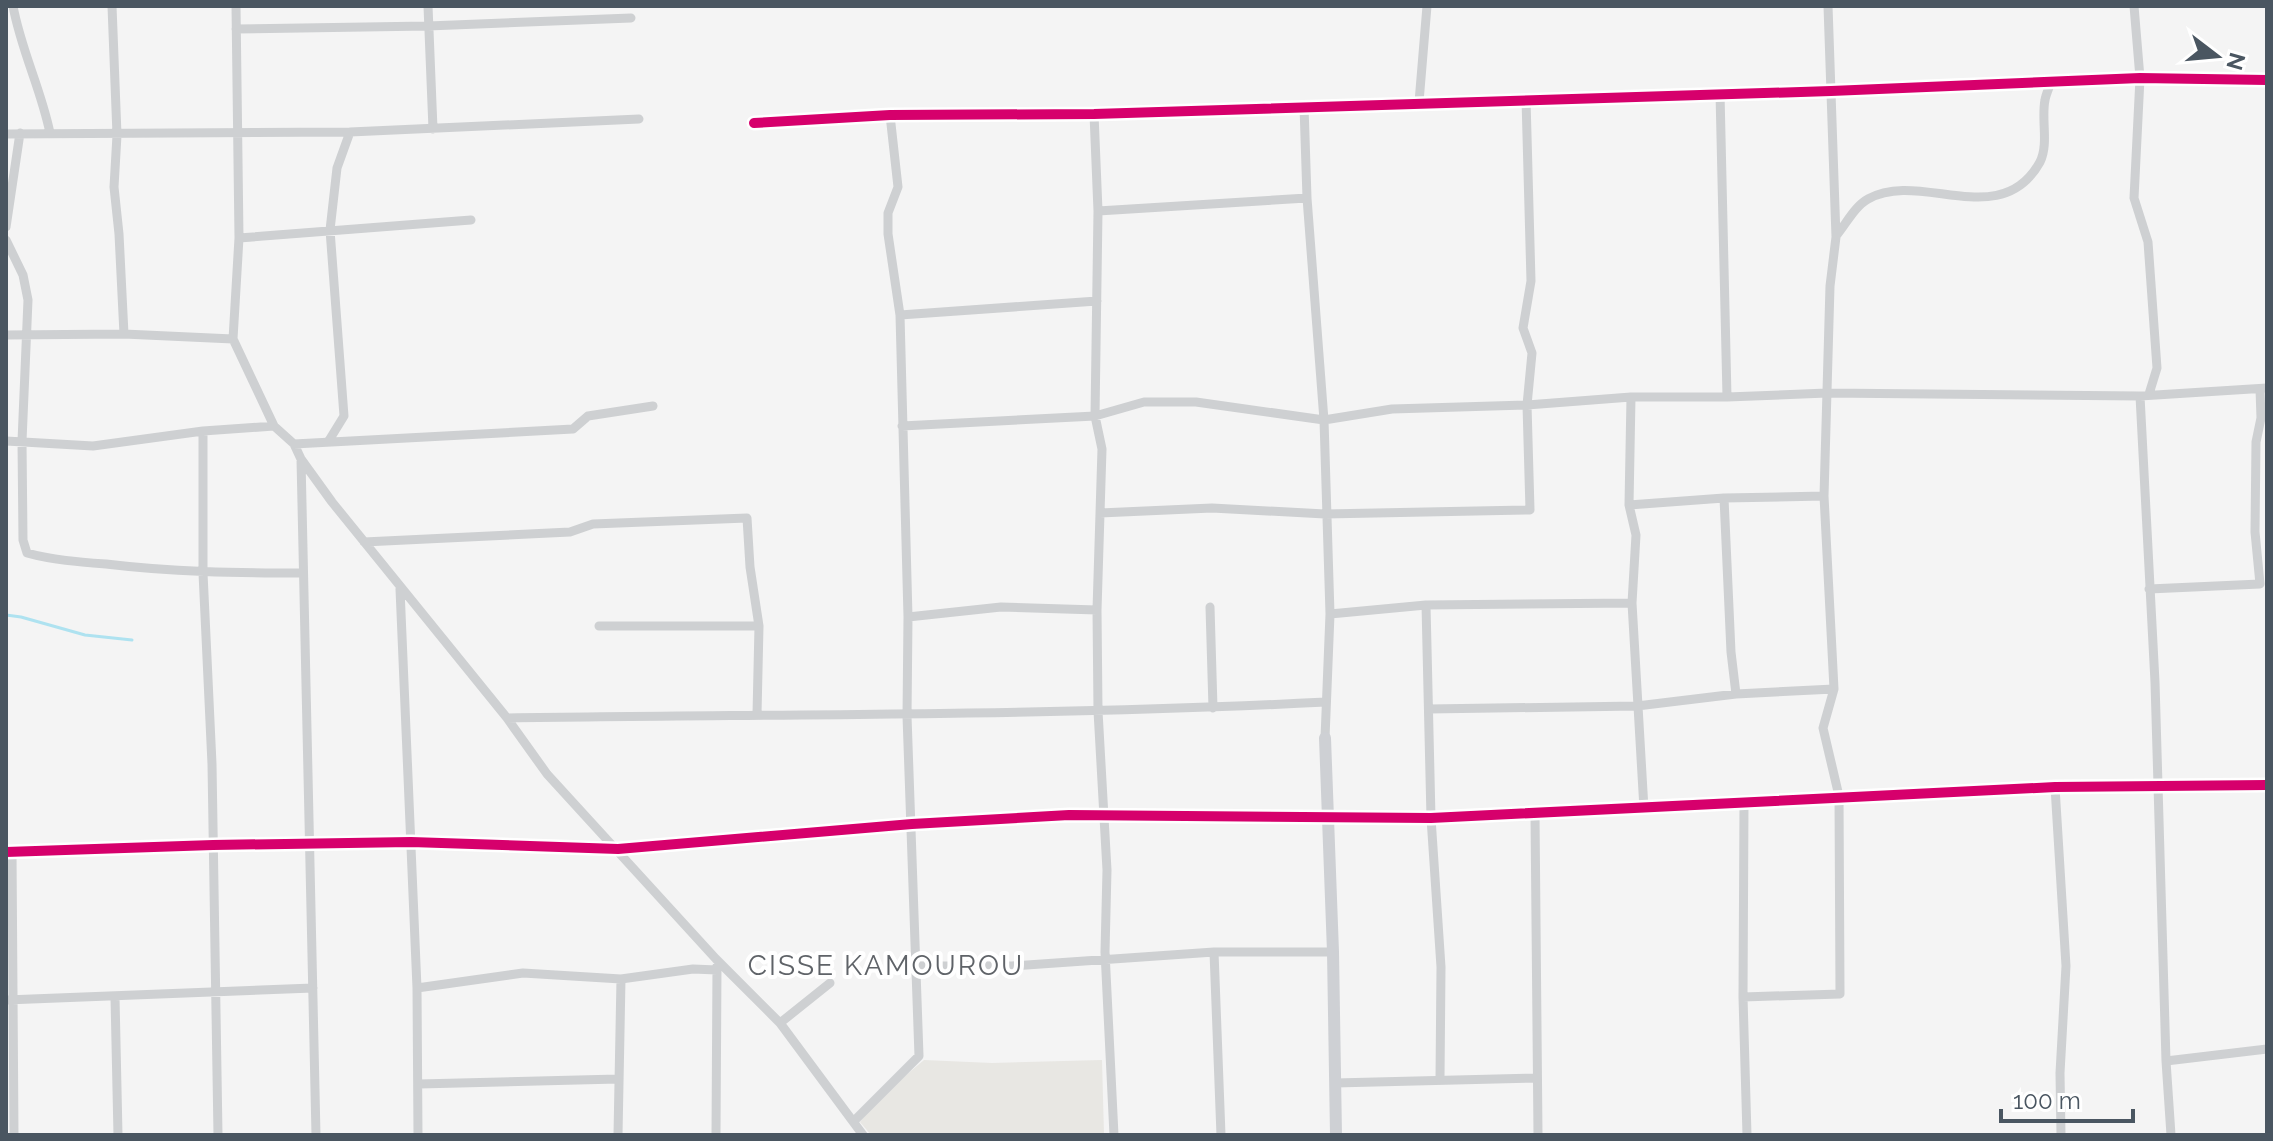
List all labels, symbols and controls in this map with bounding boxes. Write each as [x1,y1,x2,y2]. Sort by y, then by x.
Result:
north arrow [2177,16,2257,96]
text: N [2221,50,2251,73]
district label: CISSE KAMOUROU [748,949,1024,982]
scale bar [2001,1073,2133,1123]
text: 100 m [2013,1086,2081,1115]

